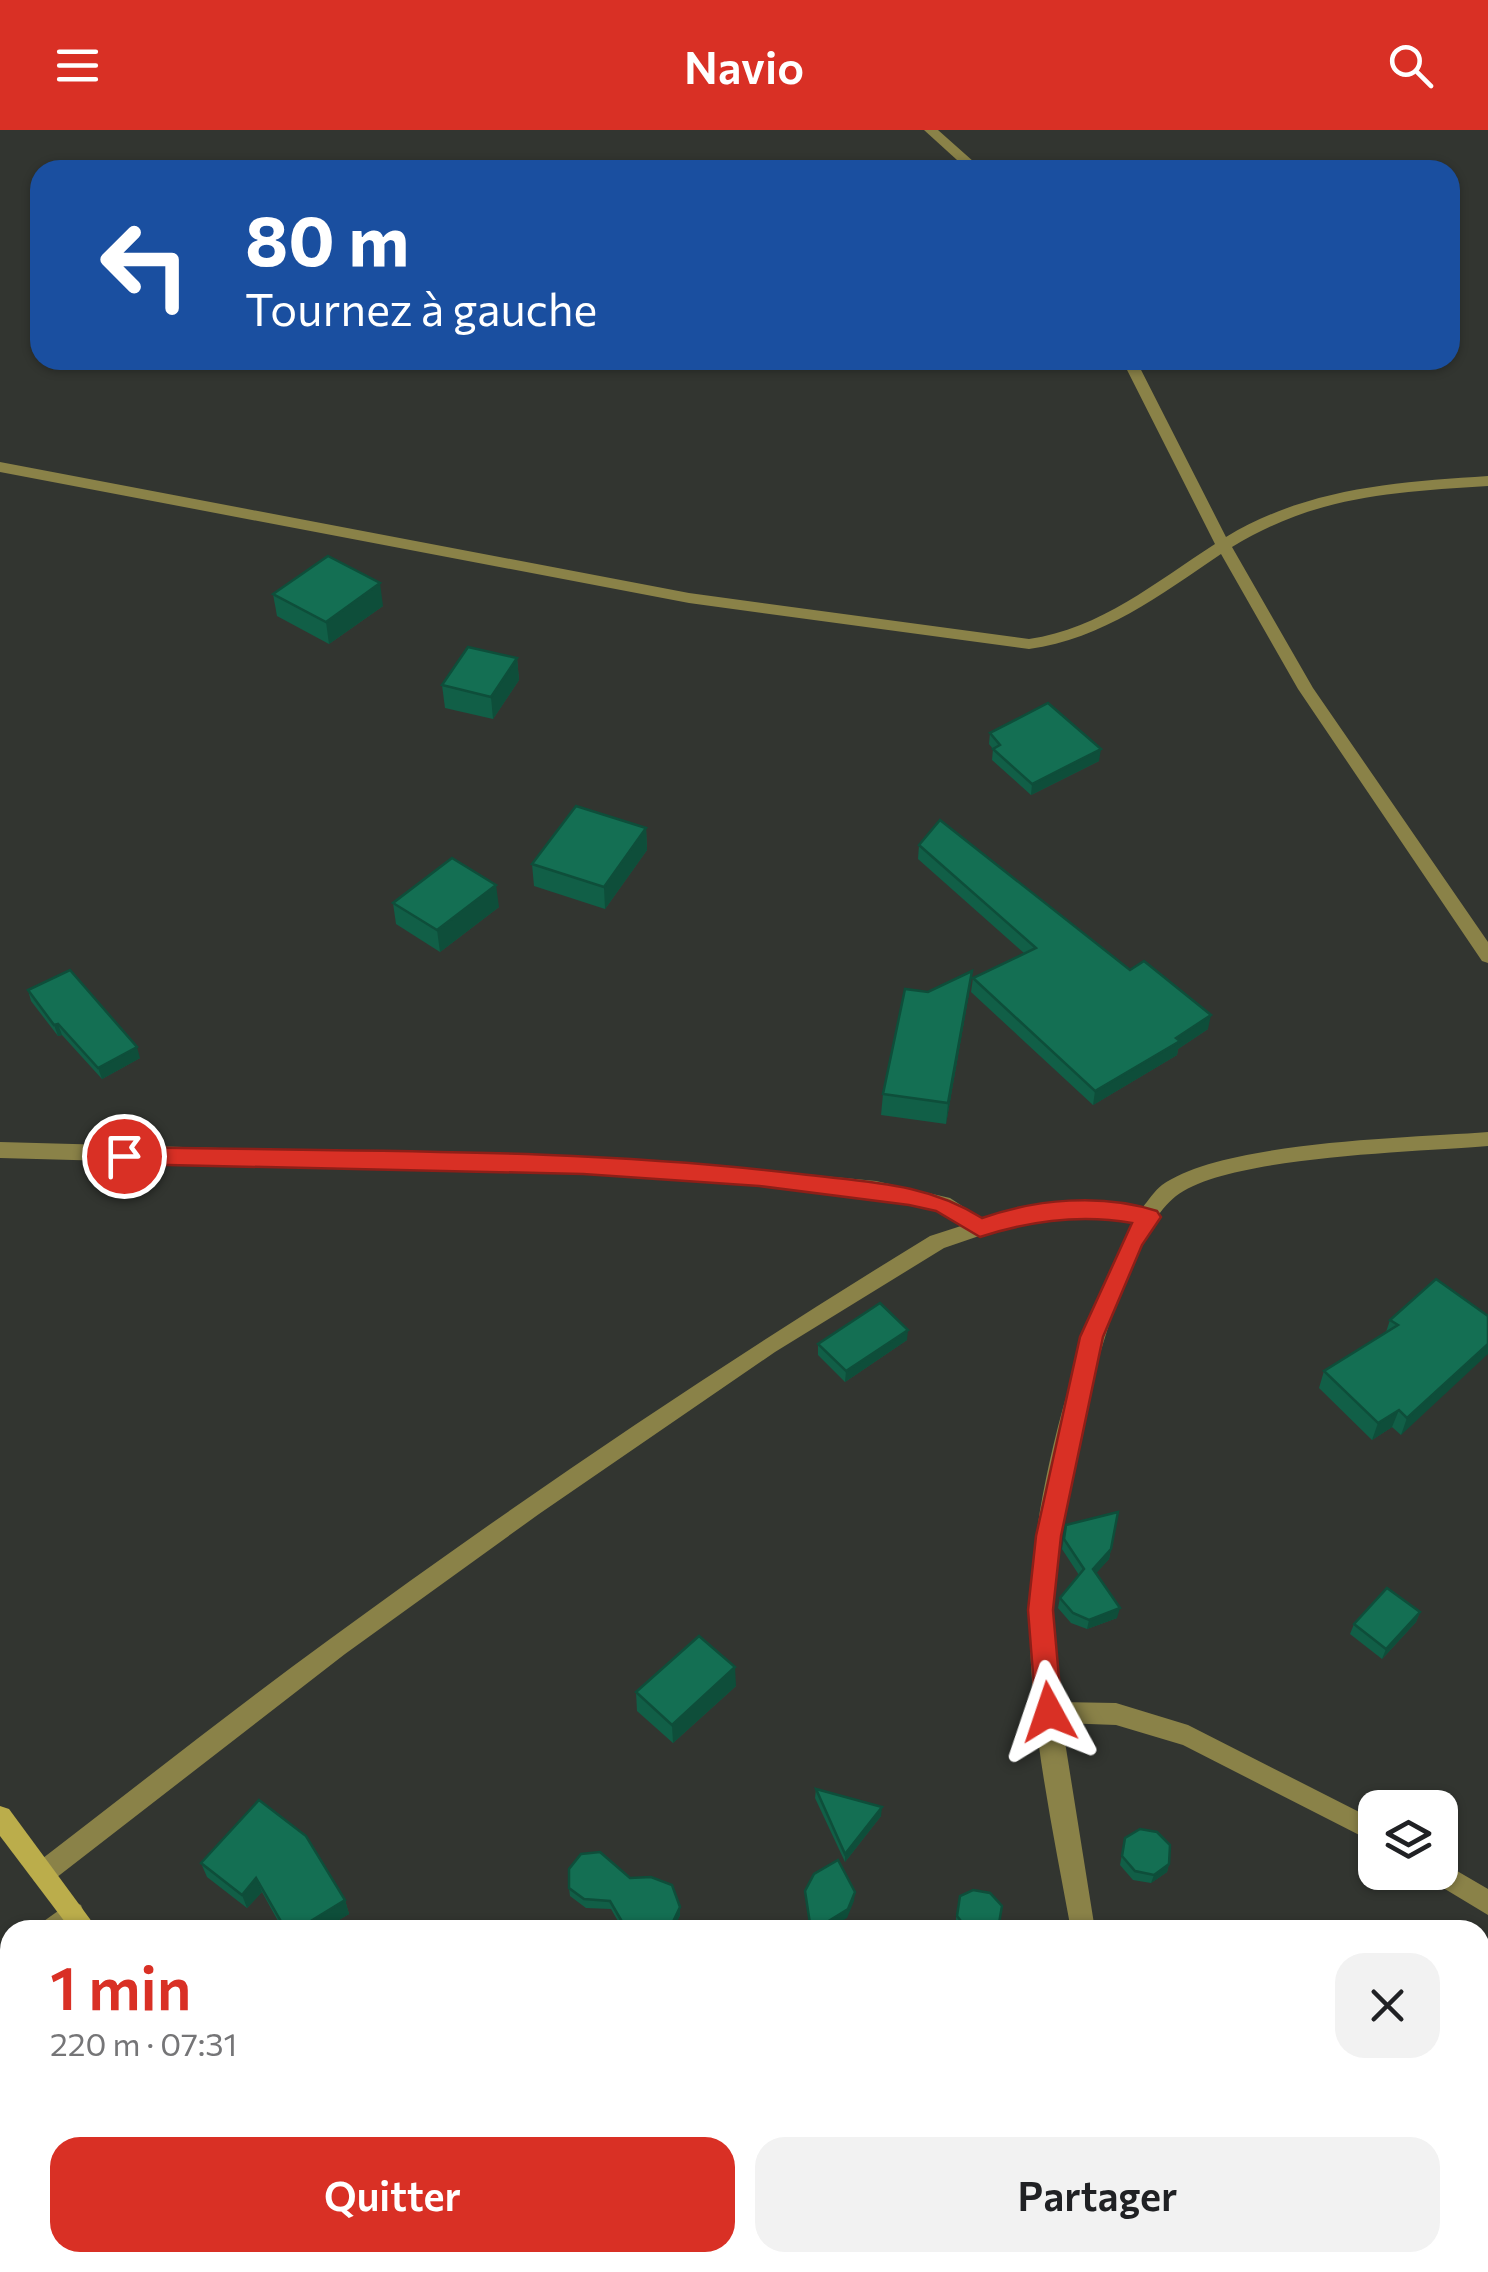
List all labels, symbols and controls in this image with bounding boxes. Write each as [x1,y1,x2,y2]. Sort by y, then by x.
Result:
icon: menu [50,38,105,93]
text: Navio [684,38,804,93]
icon: search [1383,38,1438,93]
text: 80 m [245,195,409,280]
icon: left [80,200,210,330]
text: Tournez à gauche [245,280,597,335]
pin [82,1114,167,1199]
icon: arrive [97,1129,152,1184]
position arrow [997,1660,1101,1764]
map controls [1358,1790,1458,1890]
button: layers [1358,1790,1458,1890]
text: 1 min [50,1949,191,2022]
button: close [1335,1953,1440,2058]
text: 220 m · 07:31 [50,2023,237,2063]
button: Quitter [50,2137,735,2252]
button: Partager [755,2137,1440,2252]

